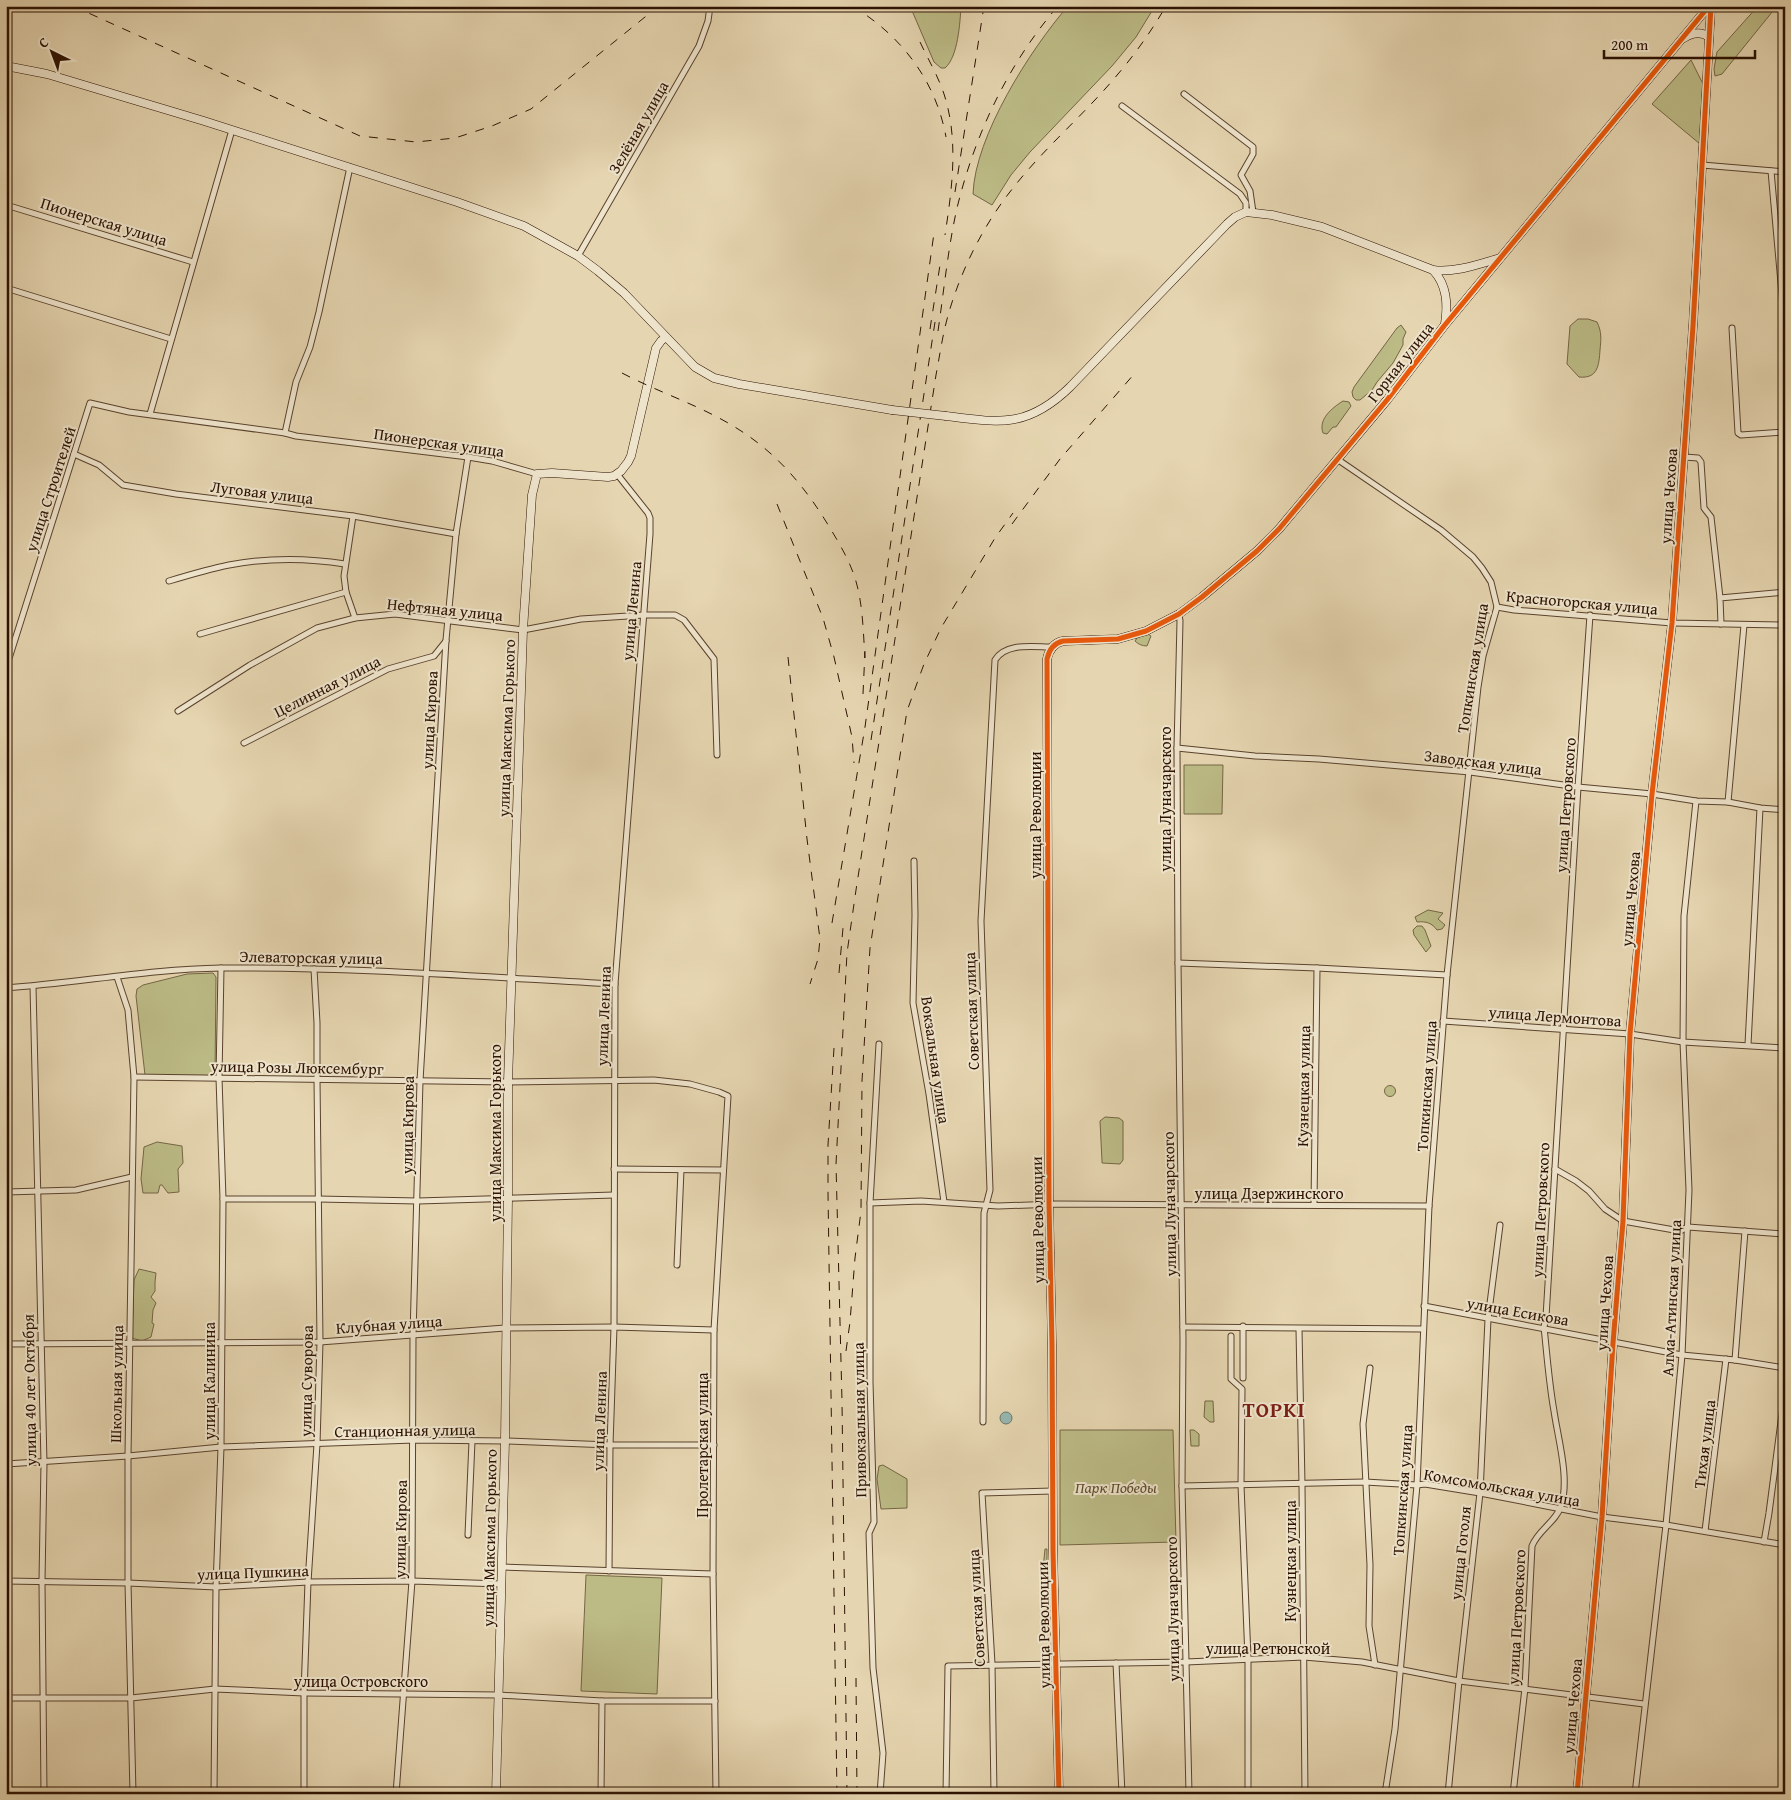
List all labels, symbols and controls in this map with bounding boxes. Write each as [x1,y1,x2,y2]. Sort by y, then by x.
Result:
north arrow [28,28,78,78]
scale bar [1604,28,1755,60]
text: С [34,32,53,52]
text: 200 m [1611,34,1649,55]
street label: Зелёная улица [602,76,675,178]
street label: Пионерская улица [38,190,171,252]
street label: Горная улица [1361,316,1439,407]
street label: Пионерская улица [372,421,506,463]
street label: улица Строителей [18,423,82,556]
street label: улица Чехова [1653,447,1683,546]
street label: Луговая улица [209,474,315,510]
street label: улица Ленина [615,560,647,663]
street label: Красногорская улица [1505,583,1659,621]
street label: Нефтяная улица [386,591,505,627]
street label: Топкинская улица [1450,601,1494,735]
street label: улица Максима Горького [491,639,521,818]
street label: Целинная улица [269,649,385,723]
street label: улица Кирова [414,670,444,771]
street label: улица Луначарского [1153,726,1177,873]
street label: улица Петровского [1548,737,1582,874]
street label: Заводская улица [1423,743,1544,781]
street label: улица Революции [1023,751,1047,880]
street label: улица Чехова [1614,850,1646,949]
street label: Элеваторская улица [239,944,383,970]
street label: Советская улица [957,951,985,1070]
street label: улица Ленина [589,965,617,1067]
street label: Вокзальная улица [915,995,957,1126]
street label: улица Лермонтова [1487,999,1623,1033]
street label: Топкинская улица [1409,1019,1443,1152]
street label: Кузнецкая улица [1290,1025,1316,1147]
street label: улица Максима Горького [483,1044,507,1223]
street label: улица Розы Люксембург [209,1053,384,1081]
street label: улица Кирова [394,1075,420,1175]
street label: улица Луначарского [1156,1131,1182,1278]
street label: улица Петровского [1524,1142,1556,1279]
street label: улица Революции [1024,1156,1050,1285]
street label: улица Дзержинского [1193,1181,1344,1205]
street label: Алма-Атинская улица [1655,1219,1687,1377]
street label: улица Чехова [1589,1254,1619,1353]
street label: улица Есикова [1464,1290,1571,1332]
street label: Клубная улица [335,1308,443,1340]
street label: улица 40 лет Октября [16,1314,42,1467]
street label: улица Калинина [197,1322,221,1441]
street label: Школьная улица [103,1324,129,1443]
street label: улица Суворова [293,1325,319,1438]
street label: Привокзальная улица [846,1342,872,1498]
street label: улица Ленина [585,1370,613,1472]
street label: Пролетарская улица [690,1372,714,1518]
district label: TOPKI [1242,1394,1306,1425]
street label: Тихая улица [1687,1398,1721,1490]
street label: Станционная улица [334,1417,476,1443]
street label: Топкинская улица [1385,1423,1419,1556]
street label: улица Максима Горького [475,1449,503,1628]
street label: Комсомольская улица [1422,1461,1583,1513]
park label: Парк Победы [1075,1475,1157,1499]
street label: улица Кирова [387,1479,413,1579]
street label: Кузнецкая улица [1278,1500,1302,1622]
street label: улица Гоголя [1443,1505,1477,1602]
street label: улица Луначарского [1159,1536,1185,1683]
street label: Советская улица [961,1548,991,1667]
street label: улица Петровского [1500,1549,1532,1686]
street label: улица Пушкина [196,1558,310,1586]
street label: улица Революции [1030,1561,1056,1690]
street label: улица Ретюнской [1205,1636,1331,1660]
street label: улица Чехова [1556,1657,1588,1756]
street label: улица Островского [293,1669,428,1693]

